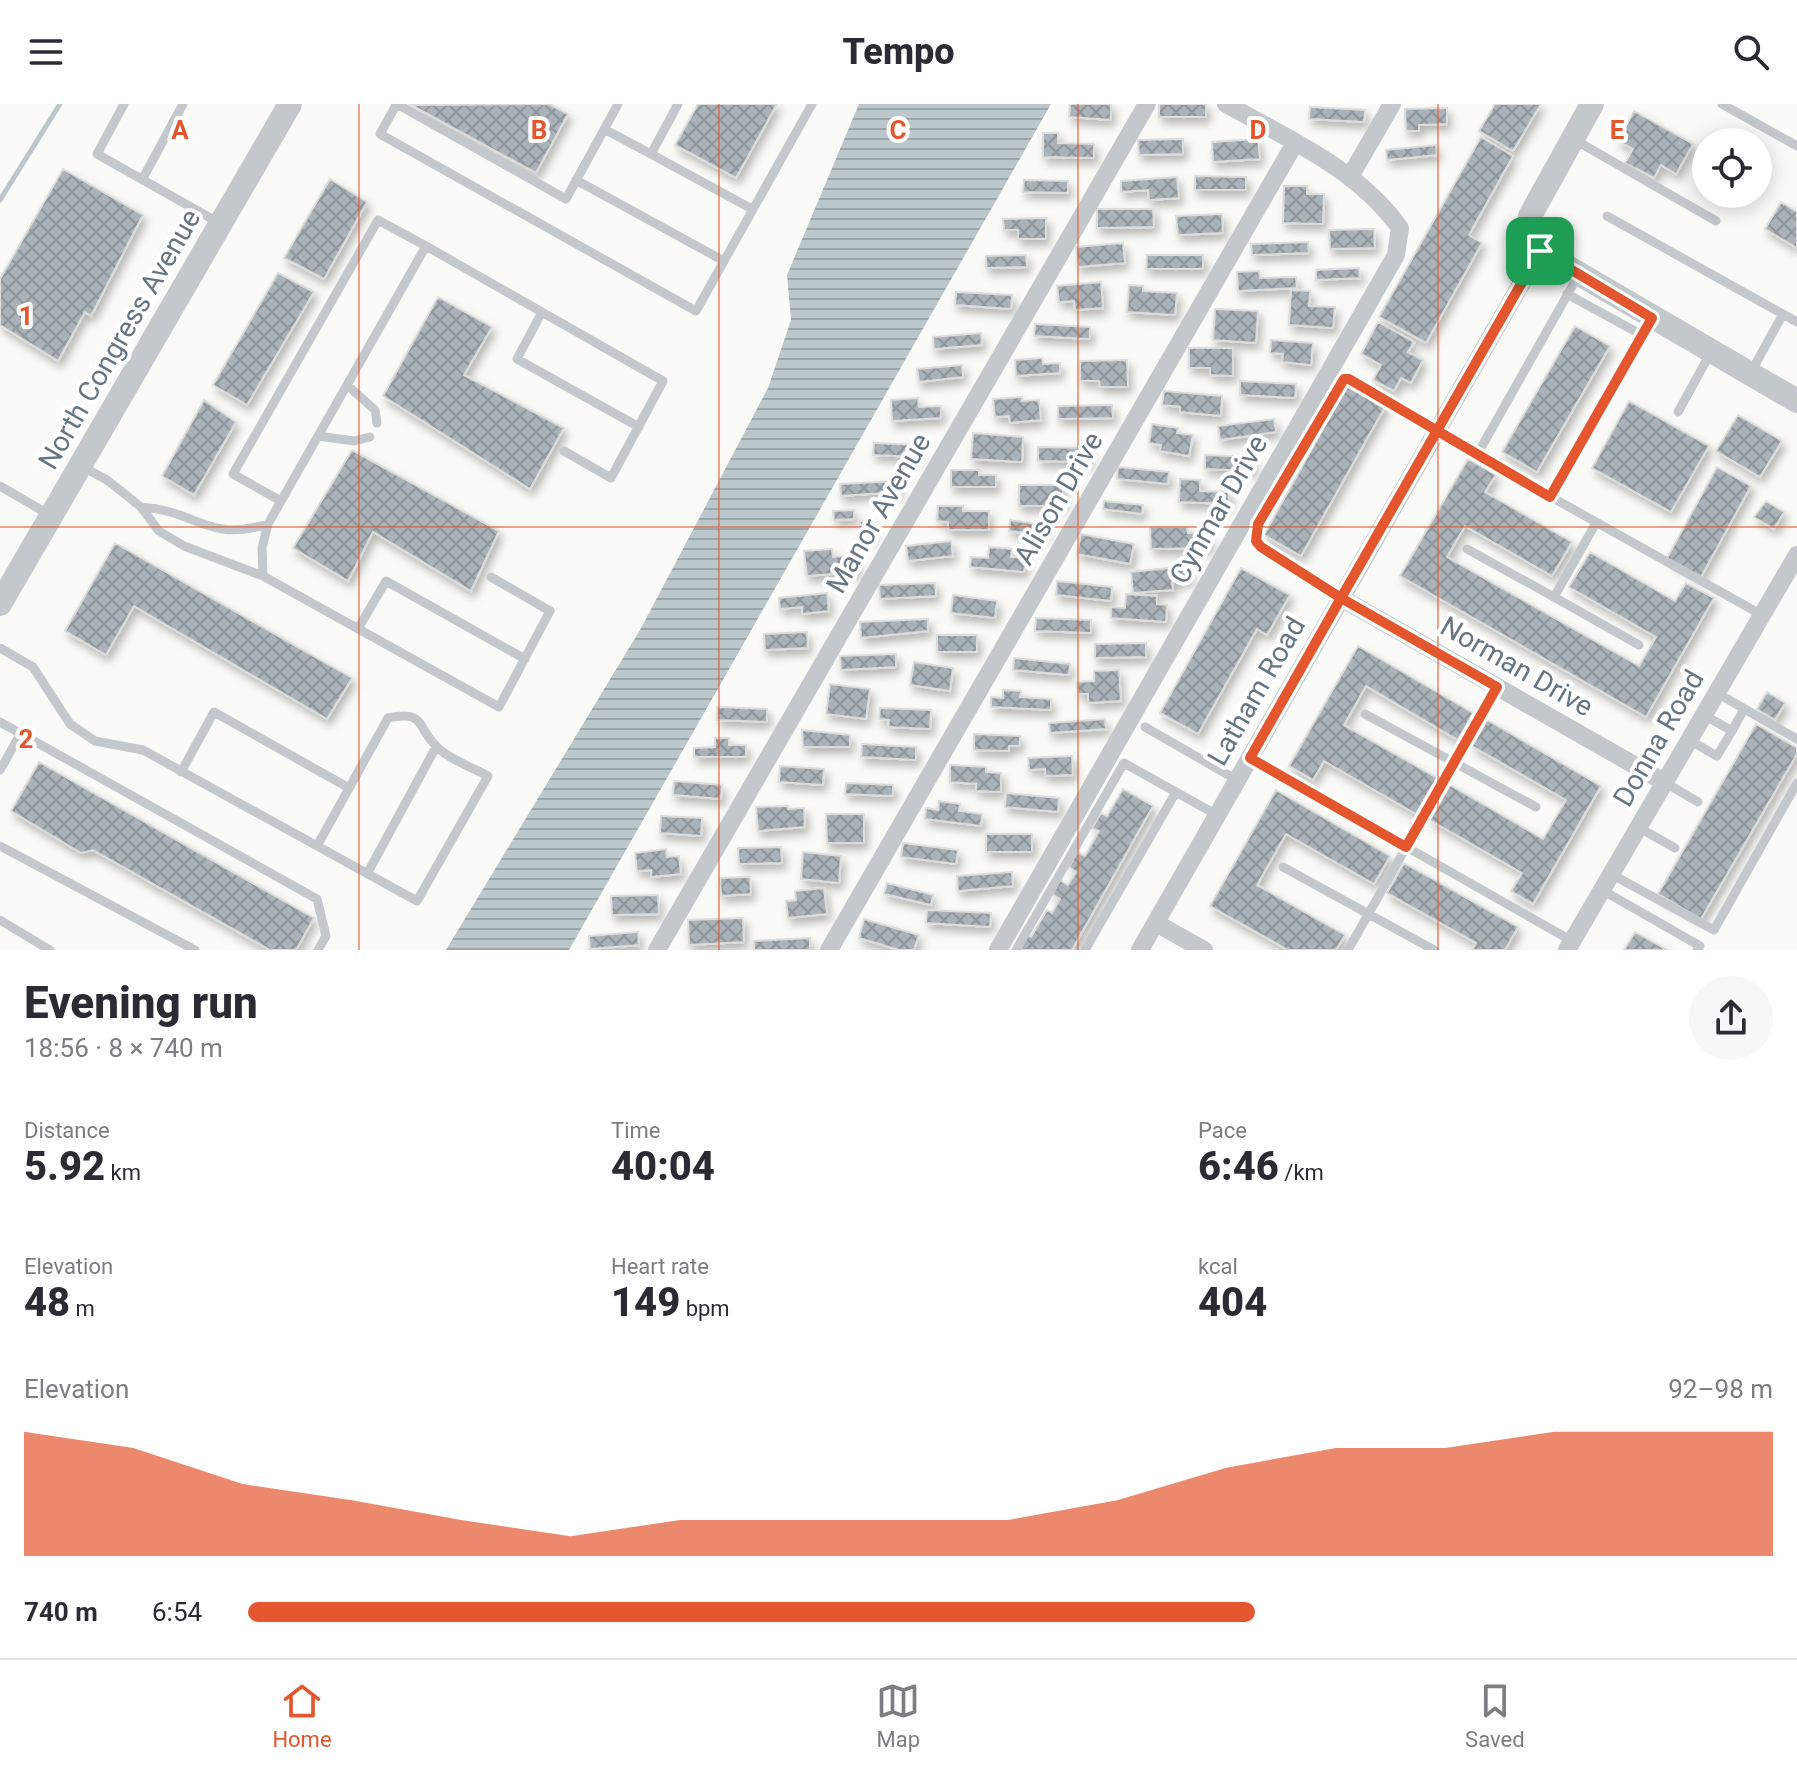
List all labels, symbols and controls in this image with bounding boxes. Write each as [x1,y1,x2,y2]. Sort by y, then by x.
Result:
icon: menu [24,30,68,74]
icon: search [1729,30,1773,74]
text: Tempo [842,31,955,73]
text: A [171,115,189,145]
text: B [531,115,547,145]
text: C [889,115,907,145]
text: D [1250,115,1266,145]
text: E [1610,115,1625,145]
map controls [1692,128,1772,208]
button: locate [1692,128,1772,208]
street label: North Congress Avenue [32,203,207,475]
pin [1506,217,1574,285]
icon: arrive [1518,229,1562,273]
text: 1 [19,301,33,331]
street label: Alison Drive [1007,426,1110,570]
street label: Manor Avenue [819,427,937,599]
street label: Cynmar Drive [1163,429,1274,589]
street label: Norman Drive [1435,610,1599,723]
street label: Latham Road [1201,611,1312,771]
street label: Donna Road [1606,664,1711,812]
text: 2 [19,724,33,754]
button: share [1689,976,1773,1060]
text: Evening run [24,977,258,1029]
text: 18:56 · 8 × 740 m [24,1033,223,1063]
text: Distance [24,1118,110,1143]
text: Time [611,1118,660,1143]
text: Pace [1198,1118,1247,1143]
text: 5.92 [24,1143,105,1190]
text: 40:04 [611,1143,715,1190]
text: 6:46 [1198,1143,1279,1190]
text: km [105,1160,141,1185]
text: /km [1279,1160,1324,1185]
text: Elevation [24,1254,113,1279]
text: Heart rate [611,1254,709,1279]
text: kcal [1198,1254,1238,1279]
text: 48 [24,1279,70,1326]
text: 149 [611,1279,680,1326]
text: 404 [1198,1279,1267,1326]
text: m [70,1296,95,1321]
text: bpm [680,1296,730,1321]
text: Elevation [24,1374,129,1404]
text: 92–98 m [1668,1374,1773,1404]
text: 740 m [24,1597,98,1627]
text: 6:54 [152,1597,202,1627]
tab: Home [272,1679,332,1752]
tab: Map [876,1679,920,1752]
tab: Saved [1465,1679,1525,1752]

